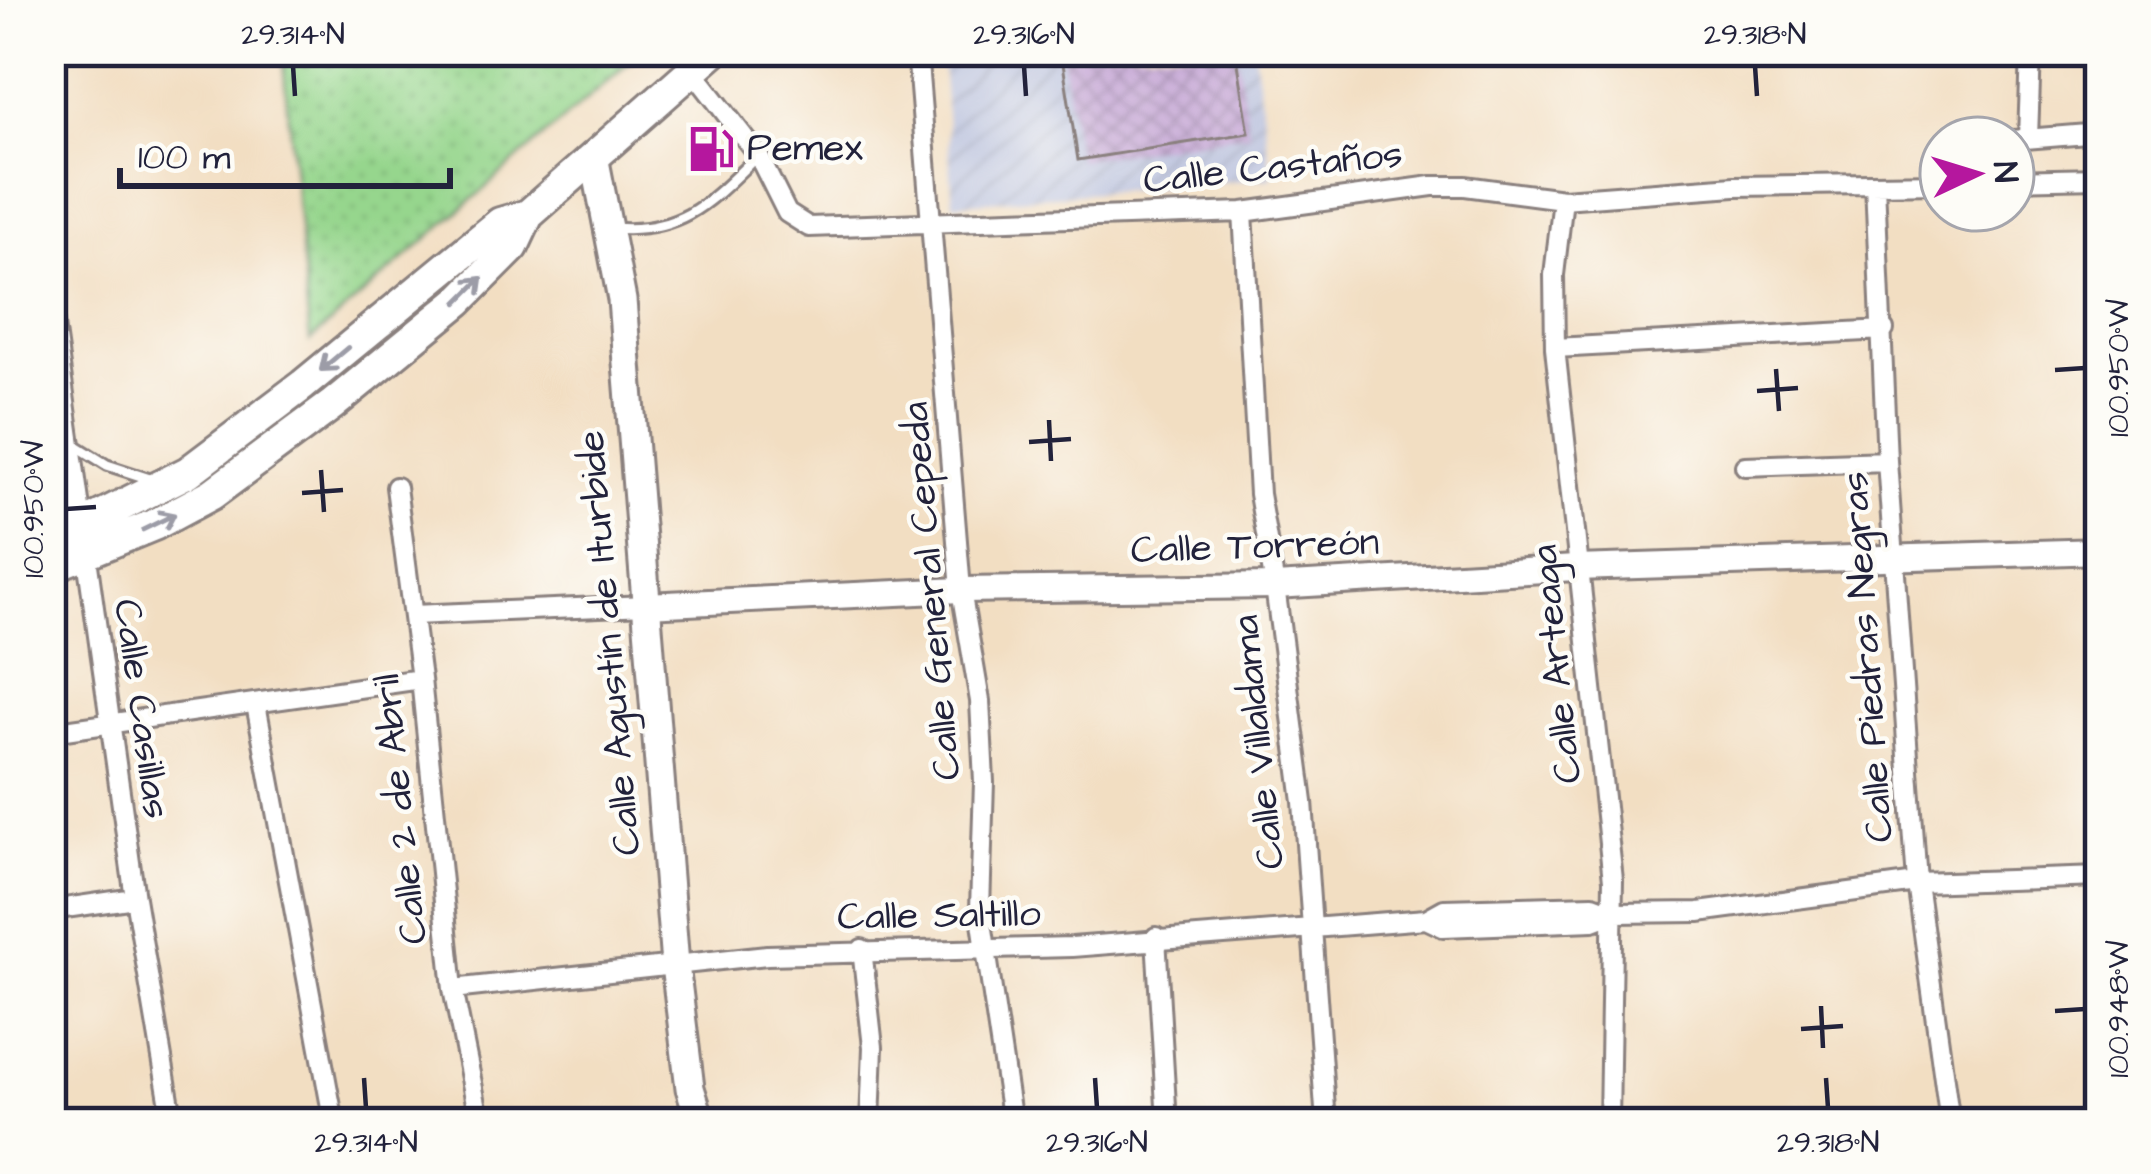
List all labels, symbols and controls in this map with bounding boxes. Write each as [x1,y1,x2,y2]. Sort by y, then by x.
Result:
text: 29.314°N [241,14,345,56]
text: 29.316°N [973,14,1075,56]
text: 29.318°N [1704,14,1806,56]
scale bar [120,114,450,188]
north arrow [1917,114,2037,234]
place label: Pemex [747,122,863,176]
fuel station icon: Pemex [686,124,736,174]
street label: Calle Castaños [1141,128,1405,208]
text: 100 m [138,132,230,183]
text: N [1981,160,2029,184]
one-way arrow [455,276,484,304]
text: 100.950°W [2098,299,2140,437]
one-way arrow [319,344,350,372]
street label: Calle General Cepeda [889,399,975,782]
street label: Calle Agustín de Iturbide [565,428,655,858]
text: 100.950°W [13,440,55,578]
street label: Calle Piedras Negras [1828,470,1908,844]
one-way arrow [140,509,176,532]
street label: Calle Torreón [1130,516,1380,578]
street label: Calle Arteaga [1518,542,1596,786]
street label: Calle Casillas [99,596,183,822]
street label: Calle Villaldama [1219,612,1299,872]
street label: Calle 2 de Abril [360,671,442,947]
street label: Calle Saltillo [837,887,1041,945]
text: 100.948°W [2098,940,2140,1078]
text: 29.314°N [314,1122,418,1164]
text: 29.316°N [1046,1122,1148,1164]
text: 29.318°N [1777,1122,1879,1164]

